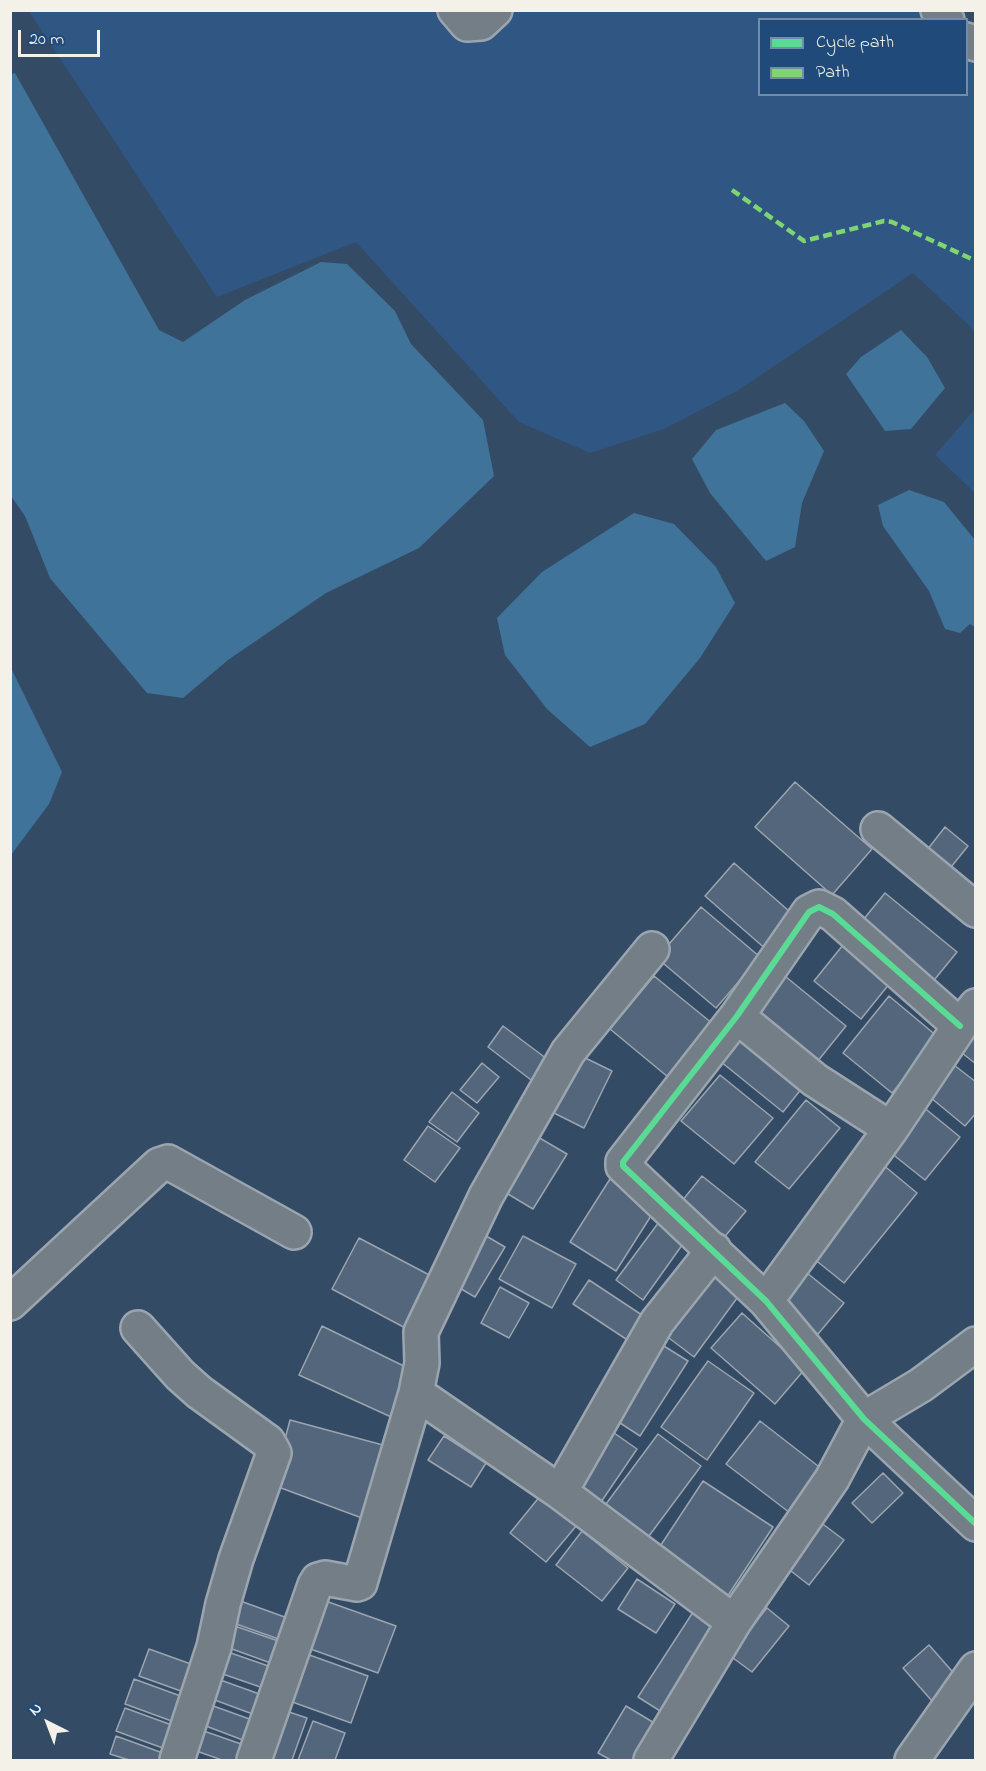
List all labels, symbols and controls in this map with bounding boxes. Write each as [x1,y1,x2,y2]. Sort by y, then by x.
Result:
scale bar [21,18,104,56]
legend [758,18,968,96]
text: 20 m [29,27,64,53]
text: Cycle path [816,30,894,56]
text: Path [816,60,850,86]
north arrow [18,1693,78,1753]
text: N [24,1697,48,1722]

